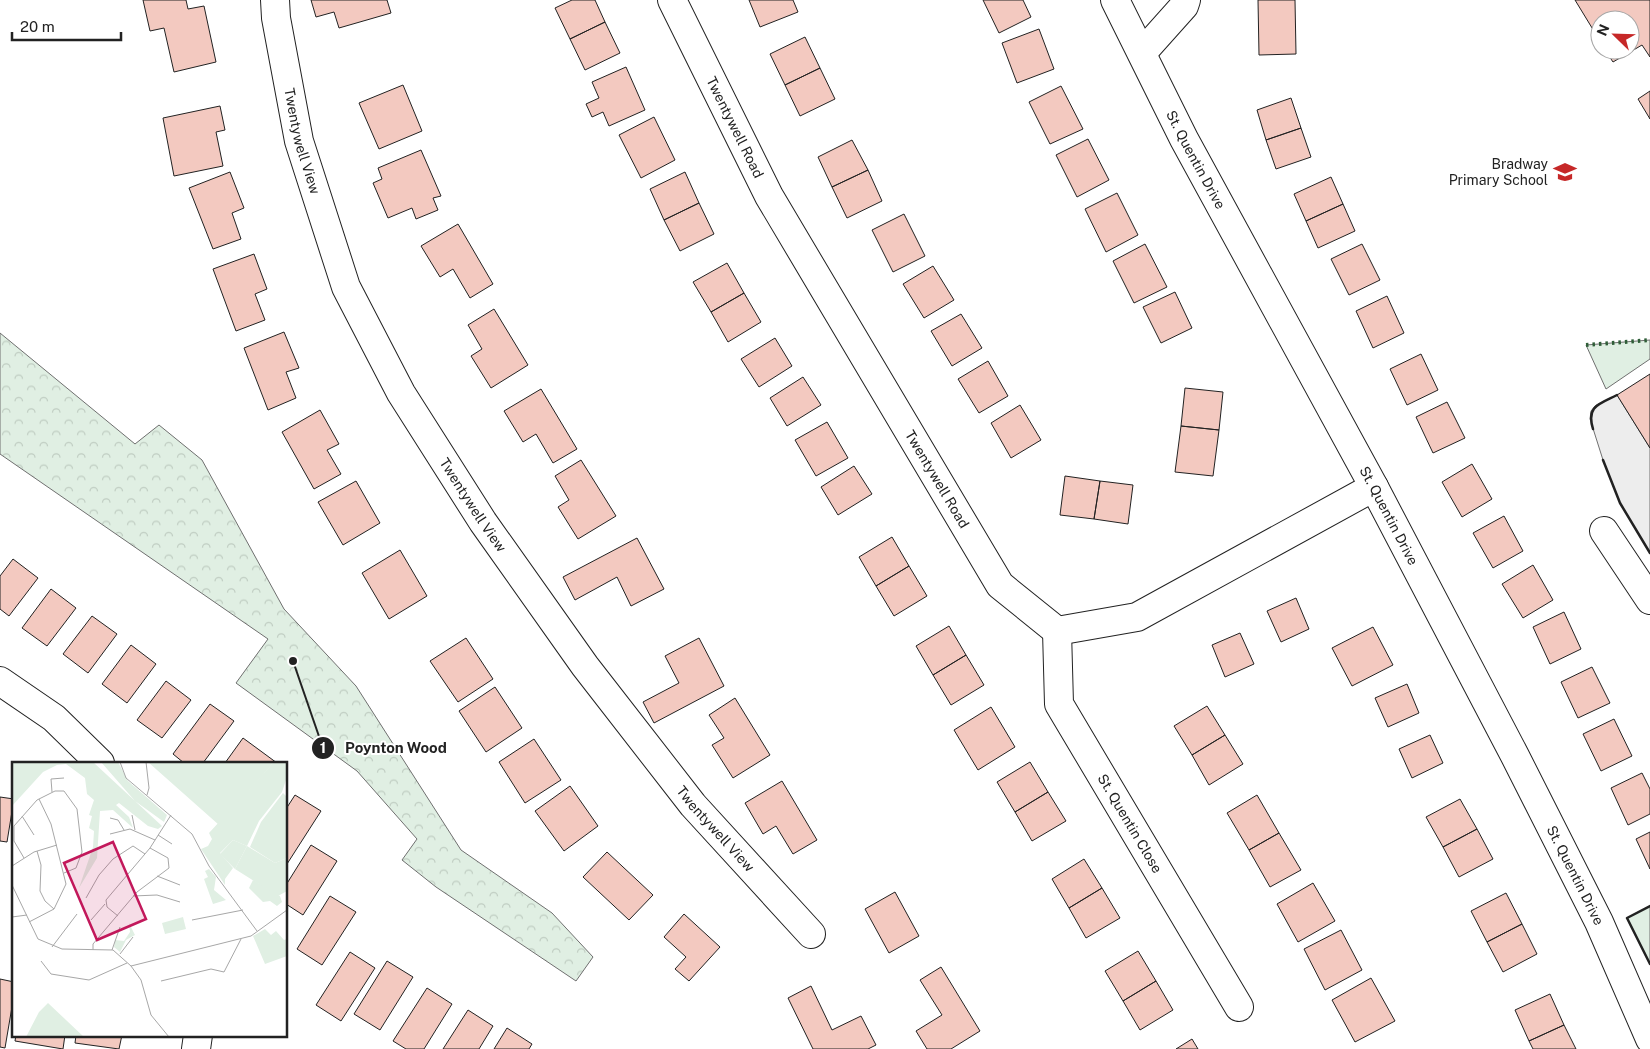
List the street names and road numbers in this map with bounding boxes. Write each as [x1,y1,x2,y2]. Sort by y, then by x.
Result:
street label: Twentywell Road [703,74,767,181]
street label: Twentywell View [281,87,324,196]
street label: St. Quentin Drive [1163,108,1229,212]
street label: Twentywell Road [902,427,972,531]
street label: Twentywell View [436,455,510,555]
street label: St. Quentin Drive [1356,464,1422,568]
street label: St. Quentin Close [1094,771,1166,876]
street label: Twentywell View [673,783,758,875]
street label: St. Quentin Drive [1543,823,1607,928]

